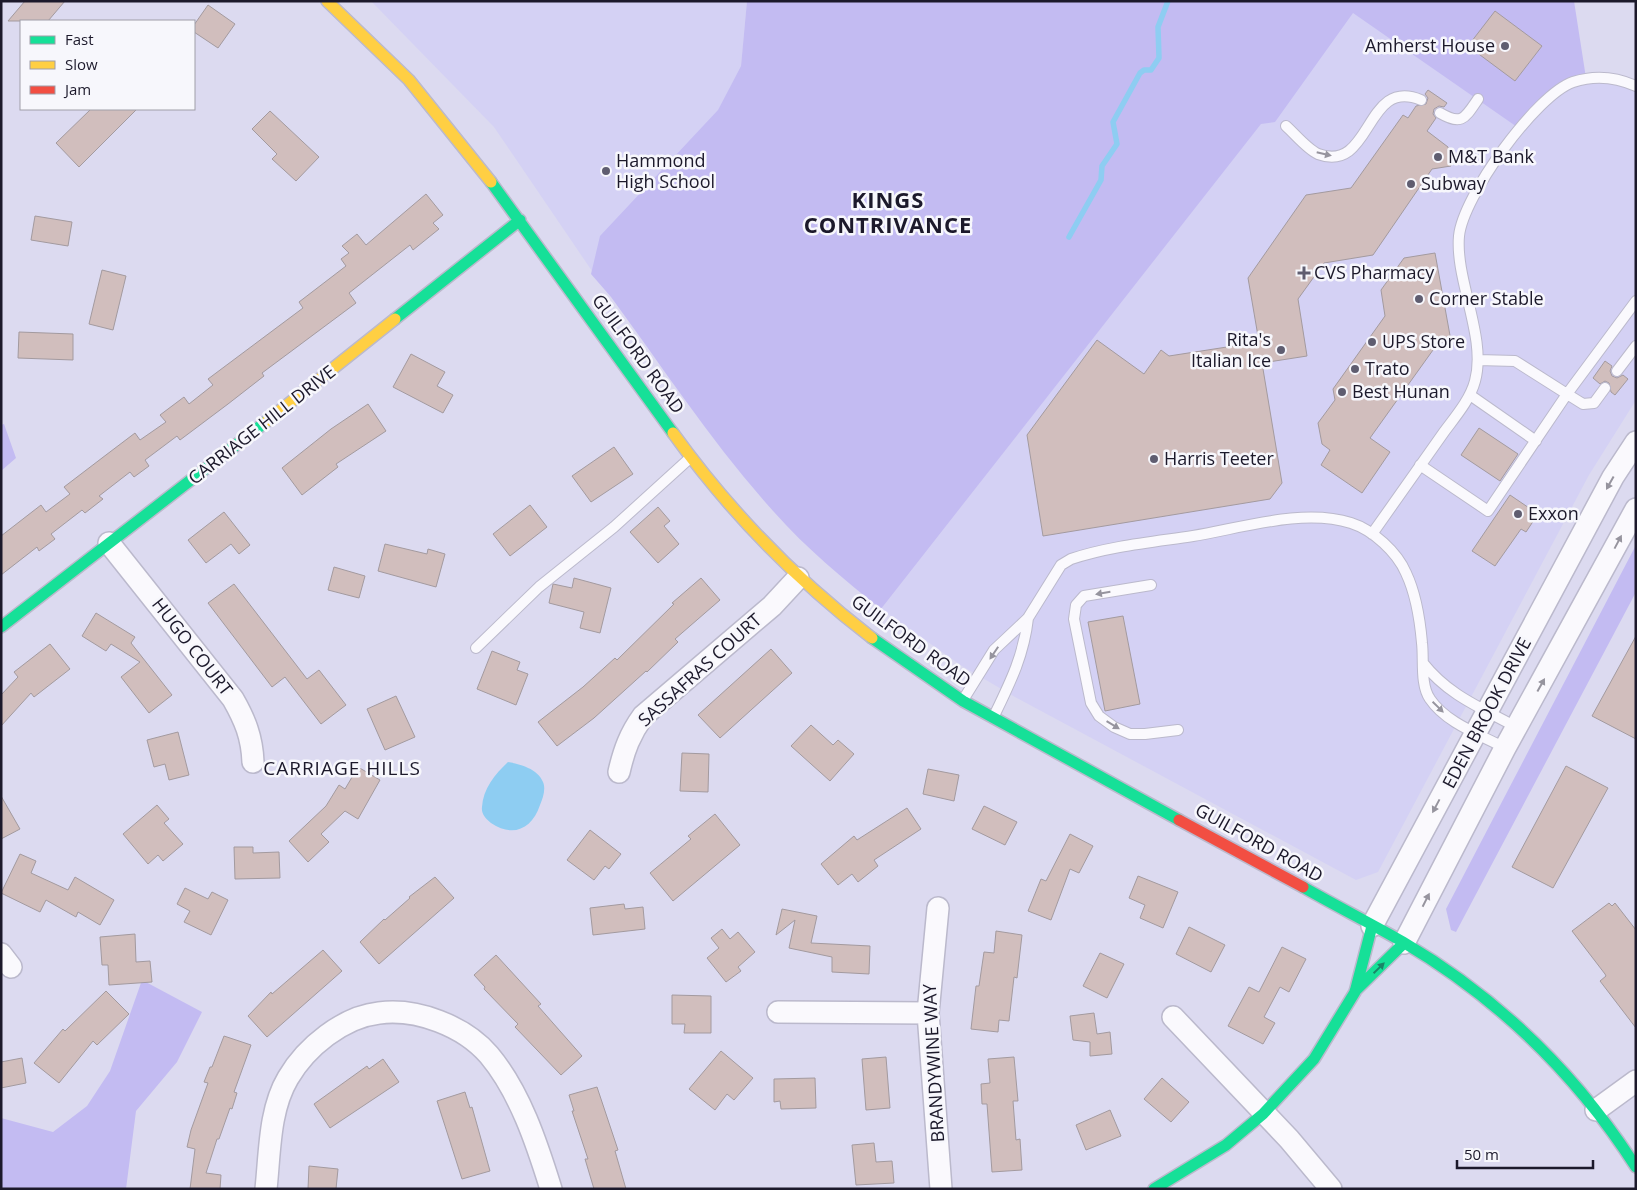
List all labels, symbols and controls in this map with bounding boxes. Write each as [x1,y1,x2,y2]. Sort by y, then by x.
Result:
legend [20,20,195,110]
text: Fast [65,29,94,49]
place label: Amherst House [1365,33,1495,57]
marker: Amherst House [1499,40,1511,52]
text: Slow [65,54,98,74]
text: Jam [63,79,91,99]
place label: M&T Bank [1448,144,1535,168]
place label: Hammond High School [616,148,715,193]
one-way arrow [1316,150,1331,158]
marker: M&T Bank [1432,151,1444,163]
marker: Hammond High School [600,165,612,177]
place label: Subway [1421,171,1487,195]
marker: Subway [1405,178,1417,190]
district label: KINGS CONTRIVANCE [804,184,972,239]
place label: CVS Pharmacy [1314,260,1435,284]
marker: CVS Pharmacy [1298,267,1310,279]
place label: Corner Stable [1429,286,1544,310]
street label: GUILFORD ROAD [587,289,690,418]
marker: Corner Stable [1413,293,1425,305]
place label: Rita's Italian Ice [1191,327,1271,372]
place label: UPS Store [1382,329,1465,353]
marker: UPS Store [1366,336,1378,348]
marker: Rita's Italian Ice [1275,344,1287,356]
place label: Trato [1365,356,1410,380]
street label: CARRIAGE HILL DRIVE [183,359,340,489]
marker: Trato [1349,363,1361,375]
place label: Best Hunan [1352,379,1450,403]
marker: Best Hunan [1336,386,1348,398]
place label: Harris Teeter [1164,446,1274,470]
marker: Harris Teeter [1148,453,1160,465]
one-way arrow [1606,475,1614,490]
place label: Exxon [1528,501,1579,525]
marker: Exxon [1512,508,1524,520]
one-way arrow [1614,535,1623,549]
street label: GUILFORD ROAD [847,589,976,692]
one-way arrow [1094,589,1110,597]
street label: HUGO COURT [147,593,239,700]
street label: SASSAFRAS COURT [633,607,766,731]
street label: EDEN BROOK DRIVE [1436,633,1536,792]
one-way arrow [989,646,999,660]
one-way arrow [1537,678,1545,692]
one-way arrow [1432,701,1444,713]
one-way arrow [1106,721,1120,730]
district label: CARRIAGE HILLS [263,755,421,781]
street label: GUILFORD ROAD [1191,797,1328,887]
one-way arrow [1432,800,1441,813]
one-way arrow [1422,893,1431,907]
one-way arrow [1373,962,1385,974]
street label: BRANDYWINE WAY [917,982,949,1143]
scale bar [1457,1138,1593,1170]
text: 50 m [1464,1144,1499,1164]

